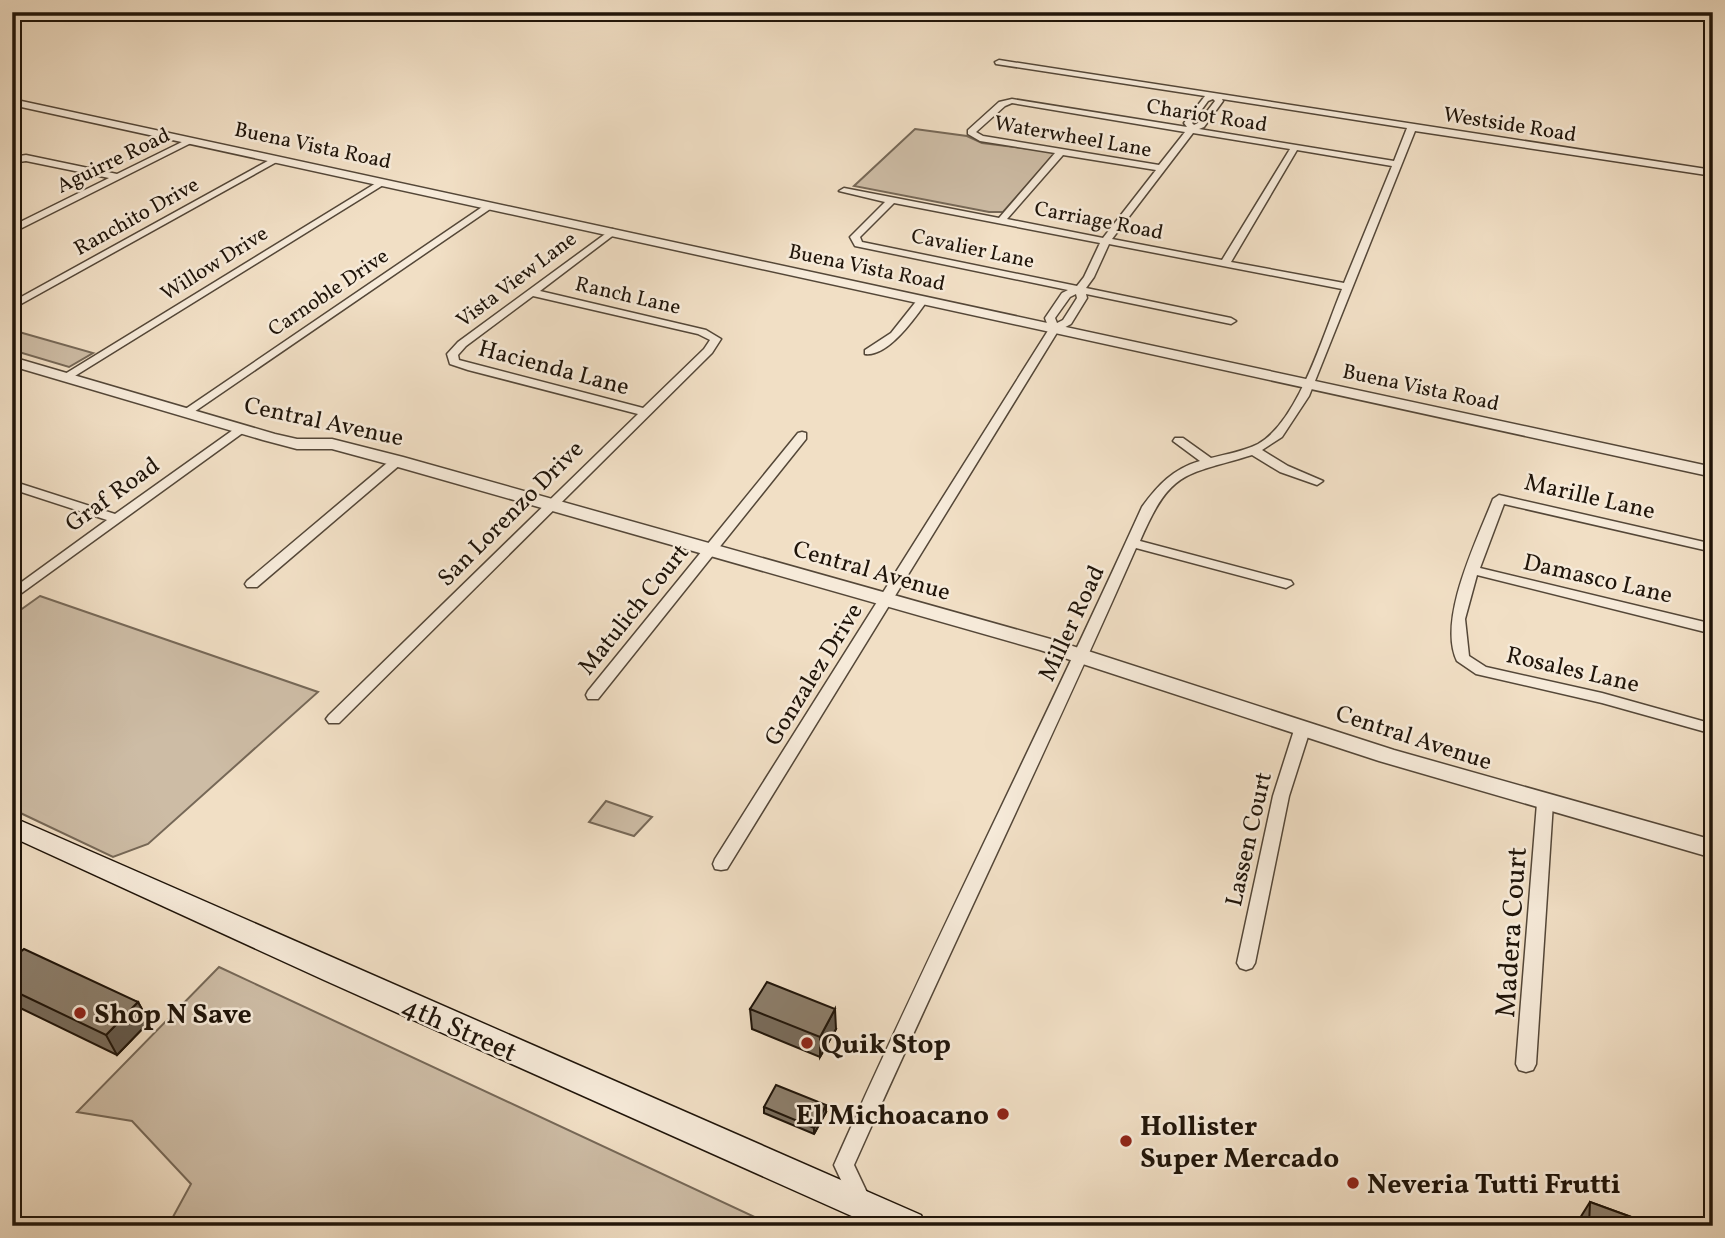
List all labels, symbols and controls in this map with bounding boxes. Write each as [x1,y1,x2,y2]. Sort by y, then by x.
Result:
street label: Chariot Road [1144,93,1269,140]
street label: Westside Road [1441,101,1578,150]
street label: Waterwheel Lane [992,109,1154,166]
street label: Buena Vista Road [232,116,394,177]
street label: Aguirre Road [52,121,175,201]
street label: Ranchito Drive [69,171,205,264]
street label: Carriage Road [1032,195,1166,248]
street label: Willow Drive [156,220,274,309]
street label: Cavalier Lane [908,222,1037,277]
street label: Vista View Lane [451,225,583,335]
street label: Buena Vista Road [786,238,948,299]
street label: Carnoble Drive [263,242,395,344]
street label: Ranch Lane [572,270,683,323]
street label: Hacienda Lane [474,332,633,405]
street label: Buena Vista Road [1340,358,1502,419]
street label: Central Avenue [241,389,406,456]
street label: San Lorenzo Drive [431,434,592,595]
street label: Graf Road [59,450,167,541]
street label: Marille Lane [1521,466,1658,529]
street label: Central Avenue [789,533,954,611]
street label: Matulich Court [571,537,698,683]
street label: Damasco Lane [1520,546,1676,614]
street label: Miller Road [1031,560,1114,687]
street label: Gonzalez Drive [757,597,872,753]
street label: Rosales Lane [1503,639,1642,703]
street label: Central Avenue [1331,698,1496,780]
street label: Lassen Court [1218,769,1282,910]
street label: Madera Court [1487,846,1538,1019]
street label: 4th Street [395,988,523,1073]
place label: Shop N Save [94,996,252,1035]
marker: Shop N Save [72,1005,88,1021]
place label: Quik Stop [821,1026,951,1065]
marker: Quik Stop [799,1035,815,1051]
place label: El Michoacano [796,1097,989,1136]
marker: El Michoacano [995,1106,1011,1122]
place label: Hollister Super Mercado [1140,1108,1339,1179]
marker: Hollister Super Mercado [1118,1133,1134,1149]
place label: Neveria Tutti Frutti [1367,1166,1621,1205]
marker: Neveria Tutti Frutti [1345,1175,1361,1191]

